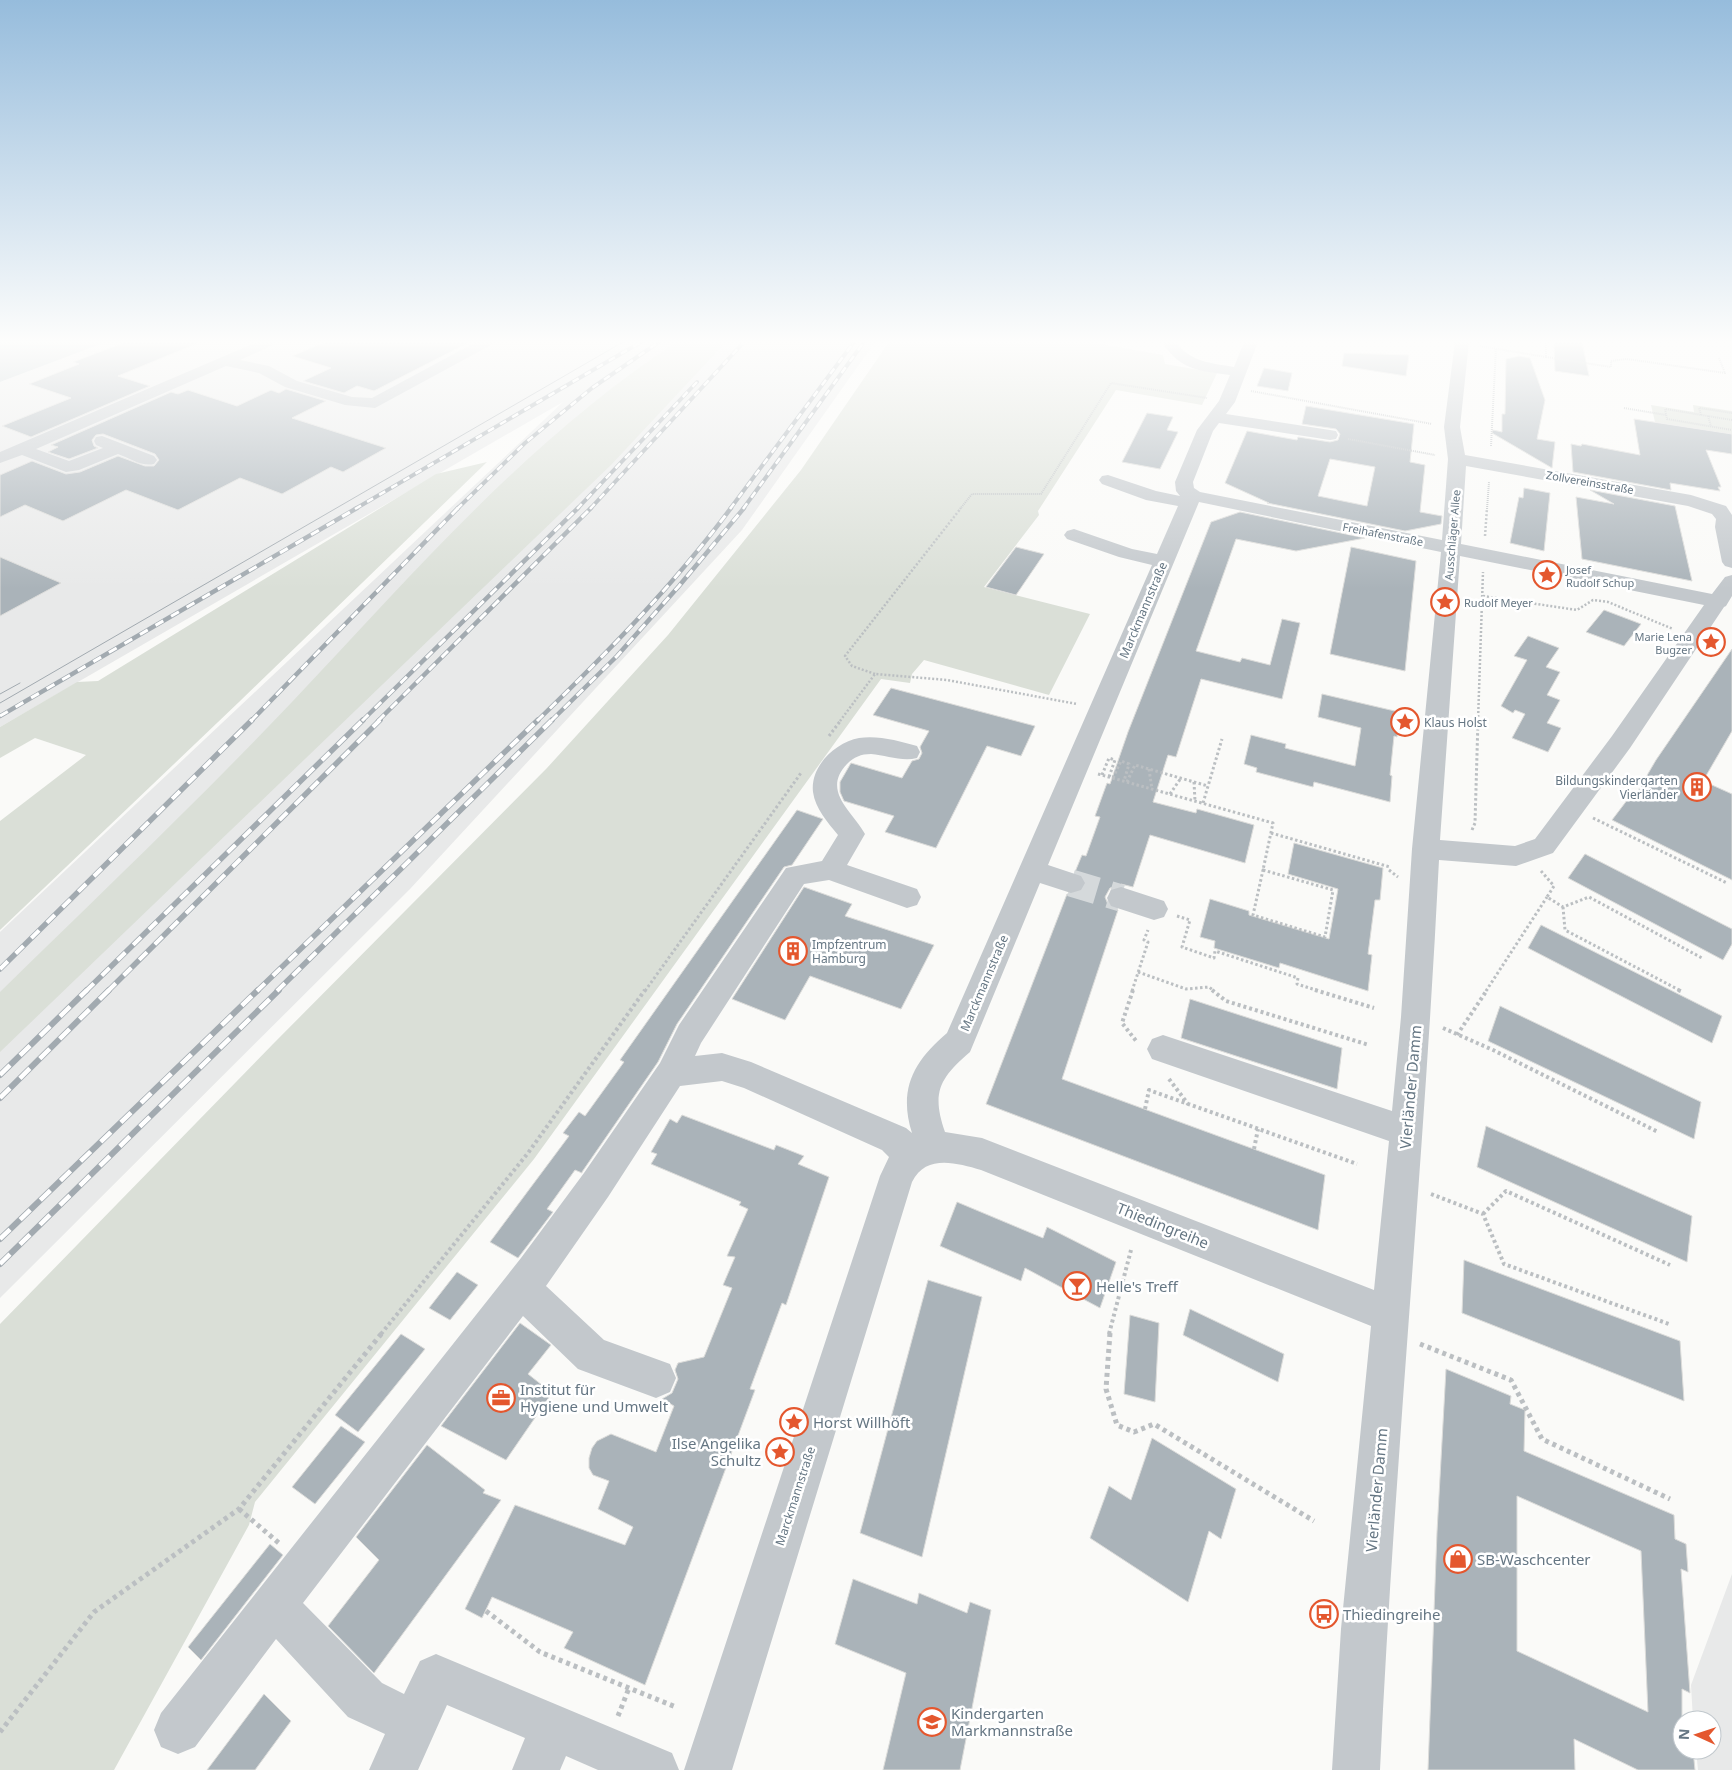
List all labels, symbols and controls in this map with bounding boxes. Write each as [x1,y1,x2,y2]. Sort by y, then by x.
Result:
street label: Zollvereinsstraße [1545,467,1635,497]
street label: Ausschläger Allee [1441,489,1463,581]
street label: Freihafenstraße [1341,519,1425,549]
street label: Marckmannstraße [1115,559,1171,661]
place icon: Josef Rudolf Schup [1532,560,1562,590]
place label: Josef Rudolf Schup [1565,562,1634,590]
place icon: Rudolf Meyer [1430,587,1460,617]
place label: Rudolf Meyer [1464,595,1533,610]
place icon: Marie Lena Bugzer [1696,627,1726,657]
place label: Marie Lena Bugzer [1634,629,1692,657]
place icon: Klaus Holst [1390,707,1420,737]
place label: Klaus Holst [1424,714,1488,731]
place label: Bildungskindergarten Vierländer [1555,772,1678,803]
building icon: Bildungskindergarten Vierländer [1682,772,1712,802]
street label: Marckmannstraße [956,932,1012,1034]
building icon: Impfzentrum Hamburg [778,936,808,966]
place label: Impfzentrum Hamburg [812,936,887,967]
street label: Vierländer Damm [1395,1024,1425,1150]
street label: Thiedingreihe [1114,1197,1212,1253]
bar icon: Helle's Treff [1062,1271,1092,1301]
place label: Helle's Treff [1096,1276,1179,1296]
place label: Institut für Hygiene und Umwelt [520,1379,669,1416]
office icon: Institut für Hygiene und Umwelt [486,1383,516,1413]
place icon: Horst Willhöft [779,1407,809,1437]
place label: Horst Willhöft [813,1412,911,1432]
street label: Vierländer Damm [1361,1427,1391,1553]
place label: Ilse Angelika Schultz [672,1433,761,1470]
place icon: Ilse Angelika Schultz [765,1437,795,1467]
street label: Marckmannstraße [771,1444,819,1548]
shop icon: SB-Waschcenter [1443,1544,1473,1574]
place label: SB-Waschcenter [1477,1549,1591,1569]
bus stop icon: Thiedingreihe [1309,1599,1339,1629]
place label: Thiedingreihe [1343,1604,1441,1624]
place label: Kindergarten Markmannstraße [951,1703,1073,1740]
school or university icon: Kindergarten Markmannstraße [917,1707,947,1737]
north arrow [1672,1710,1722,1760]
text: N [1674,1728,1693,1740]

